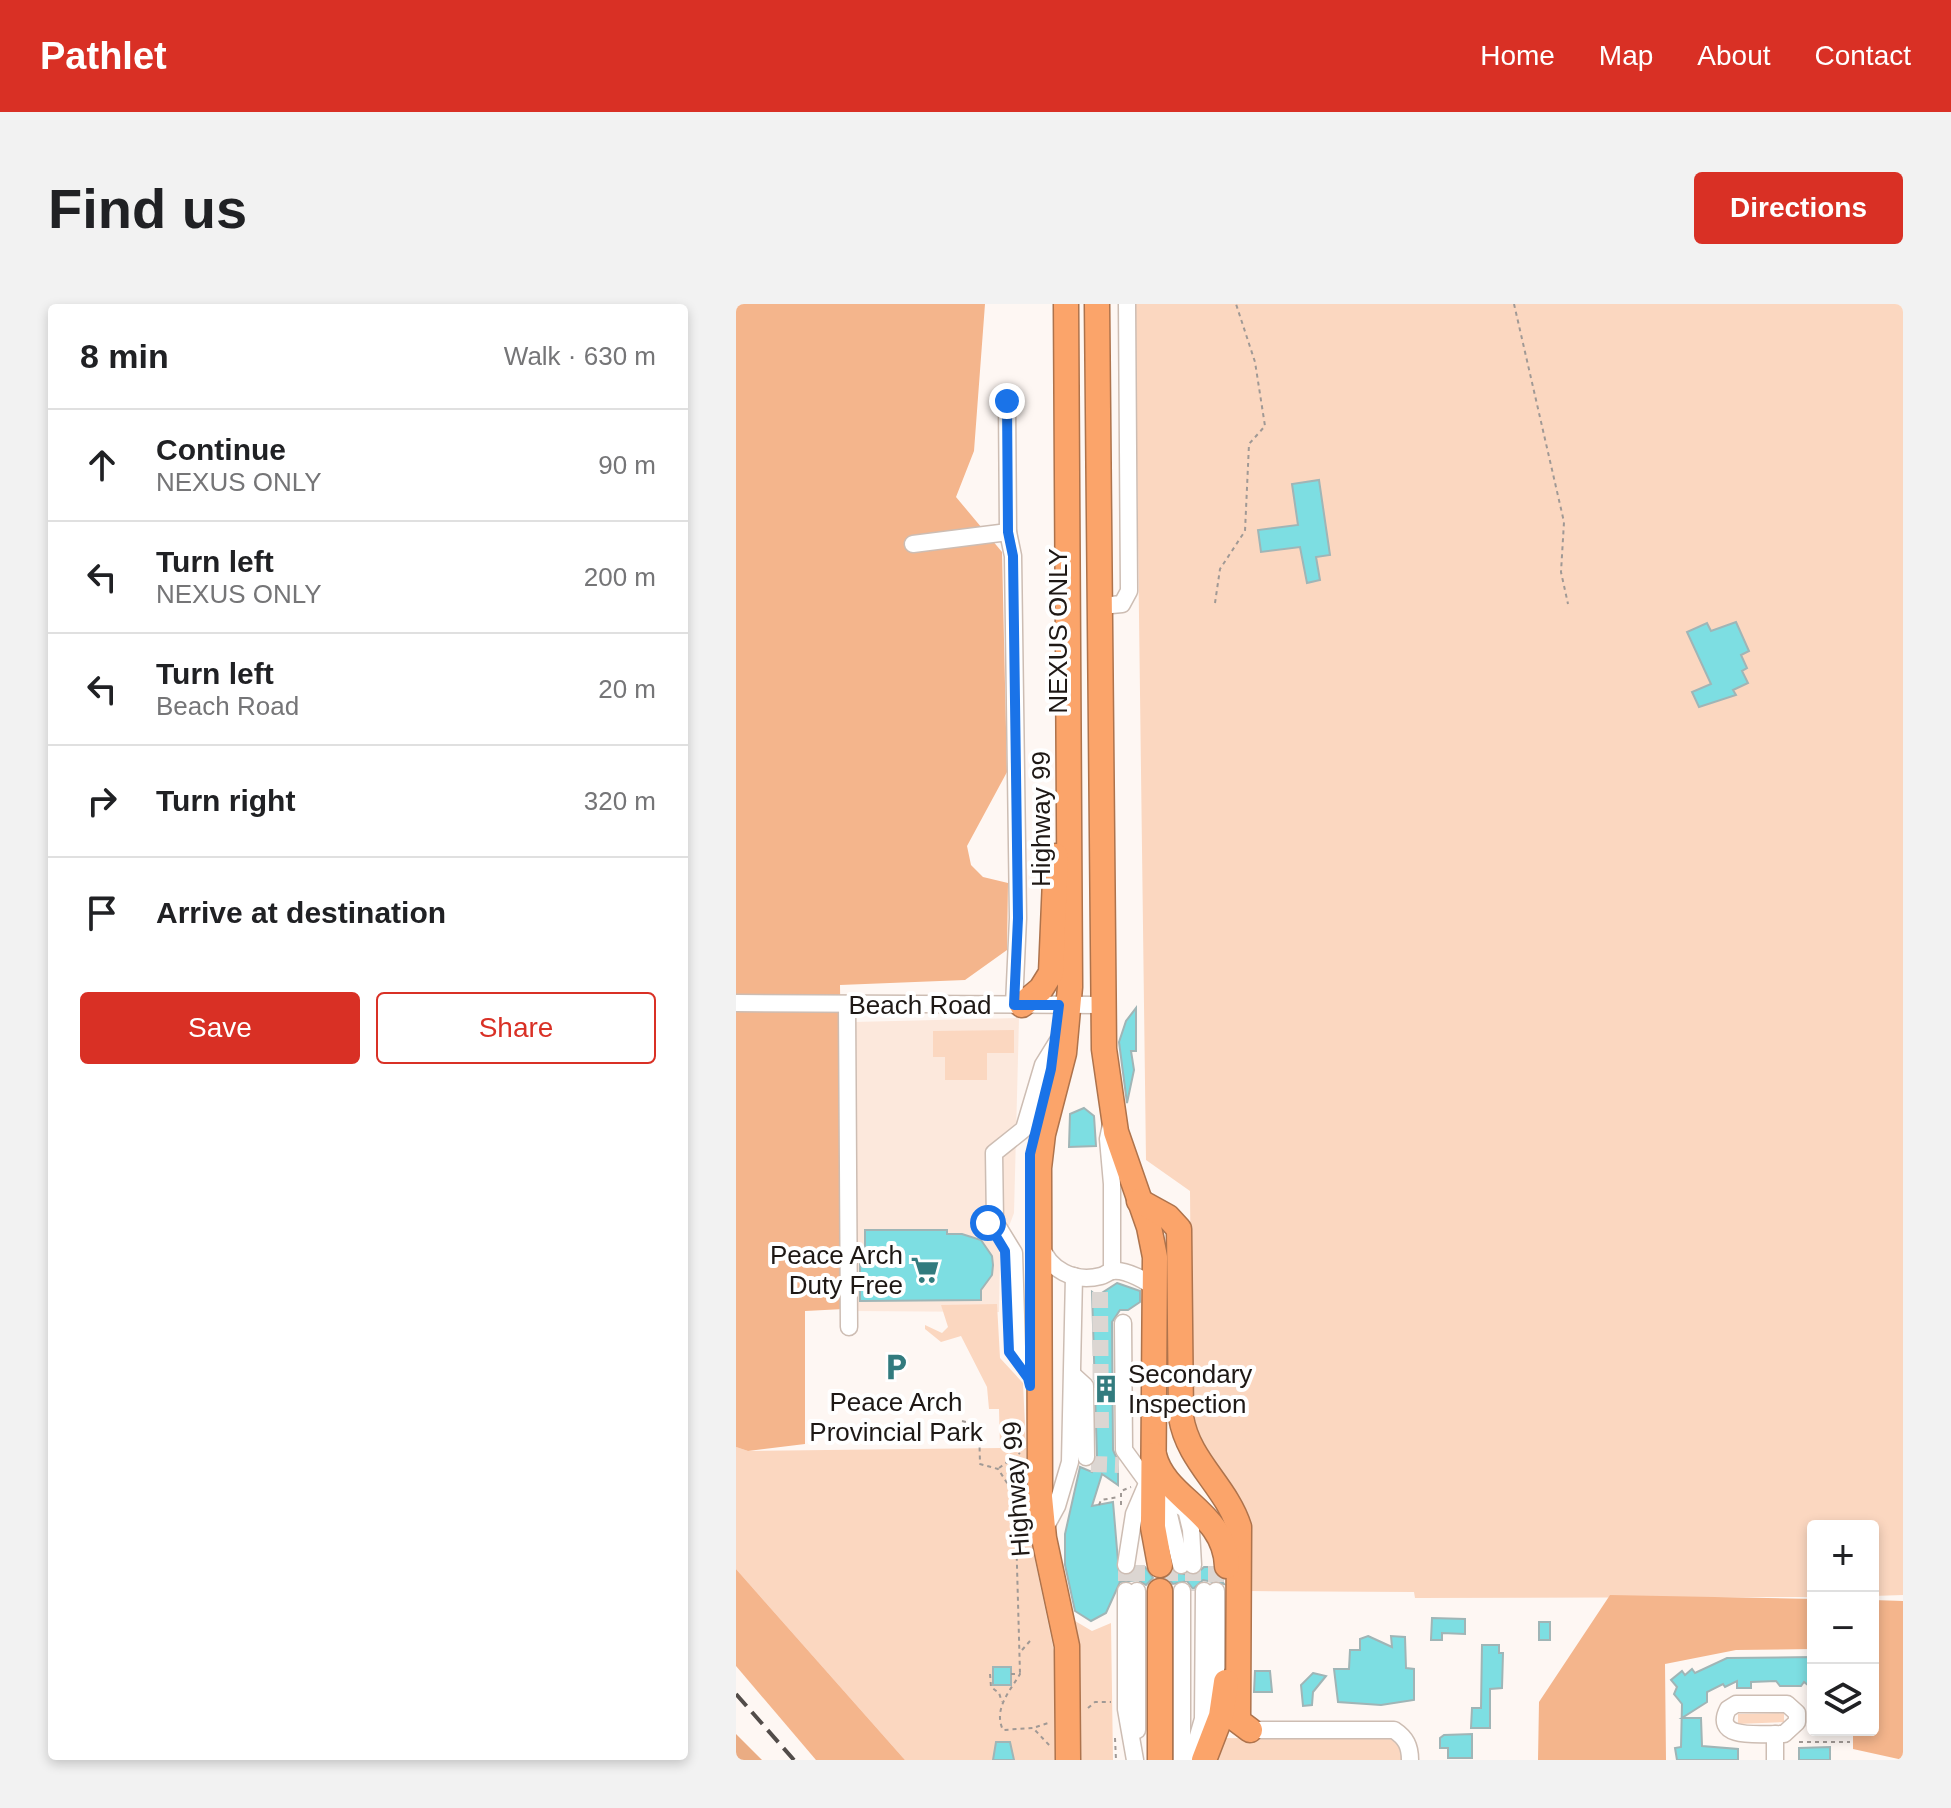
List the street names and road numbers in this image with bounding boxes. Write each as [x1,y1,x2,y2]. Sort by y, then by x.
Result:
street label: NEXUS ONLY [1043,548,1073,714]
street label: Highway 99 [1026,751,1056,887]
street label: Beach Road [848,990,992,1020]
street label: Highway 99 [996,1420,1036,1558]

